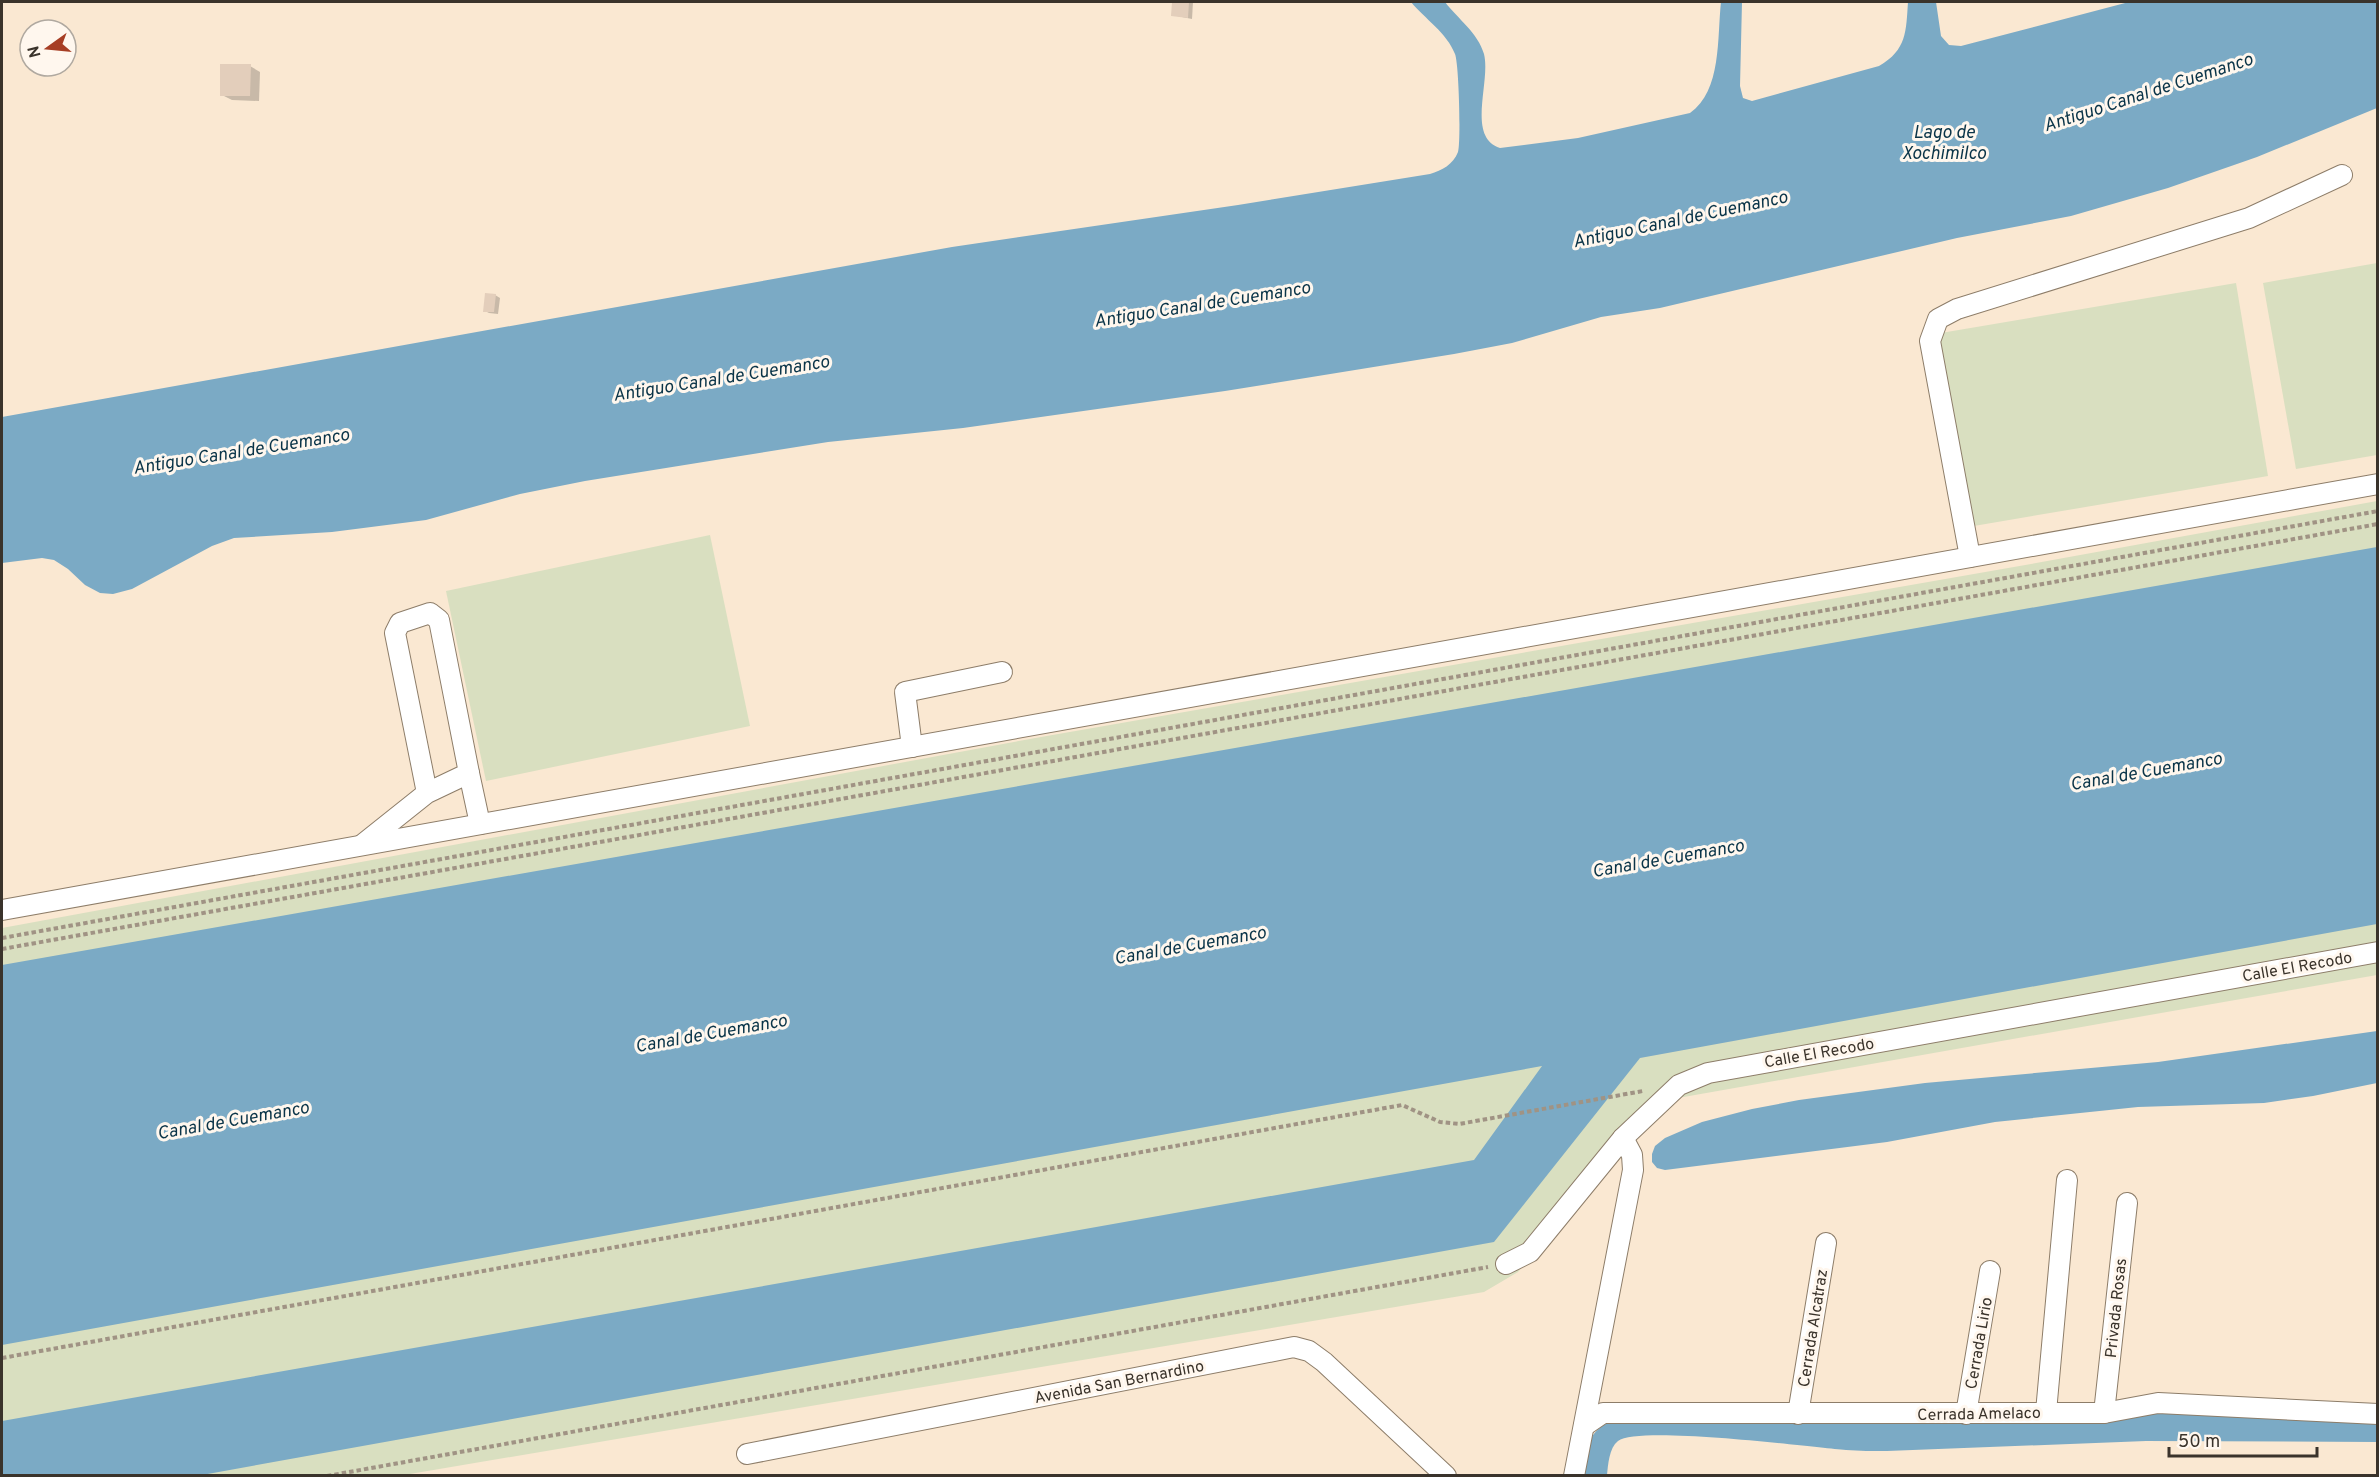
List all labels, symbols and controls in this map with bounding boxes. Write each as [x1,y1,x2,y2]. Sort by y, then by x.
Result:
north arrow [18,18,78,78]
text: N [24,43,47,60]
water label: Antiguo Canal de Cuemanco [2041,49,2256,138]
water label: Lago de Xochimilco [1902,122,1986,166]
water label: Antiguo Canal de Cuemanco [1571,186,1790,254]
water label: Antiguo Canal de Cuemanco [1092,277,1312,334]
water label: Antiguo Canal de Cuemanco [611,351,831,408]
water label: Antiguo Canal de Cuemanco [131,424,351,481]
water label: Canal de Cuemanco [2069,748,2224,797]
water label: Canal de Cuemanco [1591,835,1746,884]
water label: Canal de Cuemanco [1113,922,1268,971]
street label: Calle El Recodo [2241,948,2354,987]
water label: Canal de Cuemanco [634,1010,789,1059]
street label: Calle El Recodo [1763,1034,1876,1073]
water label: Canal de Cuemanco [156,1097,311,1146]
street label: Privada Rosas [2102,1257,2132,1359]
street label: Cerrada Alcatraz [1795,1268,1833,1389]
street label: Cerrada Lirio [1962,1296,1998,1391]
street label: Avenida San Bernardino [1033,1357,1206,1409]
street label: Cerrada Amelaco [1917,1404,2041,1426]
scale bar [2169,1420,2318,1458]
text: 50 m [2178,1431,2220,1454]

